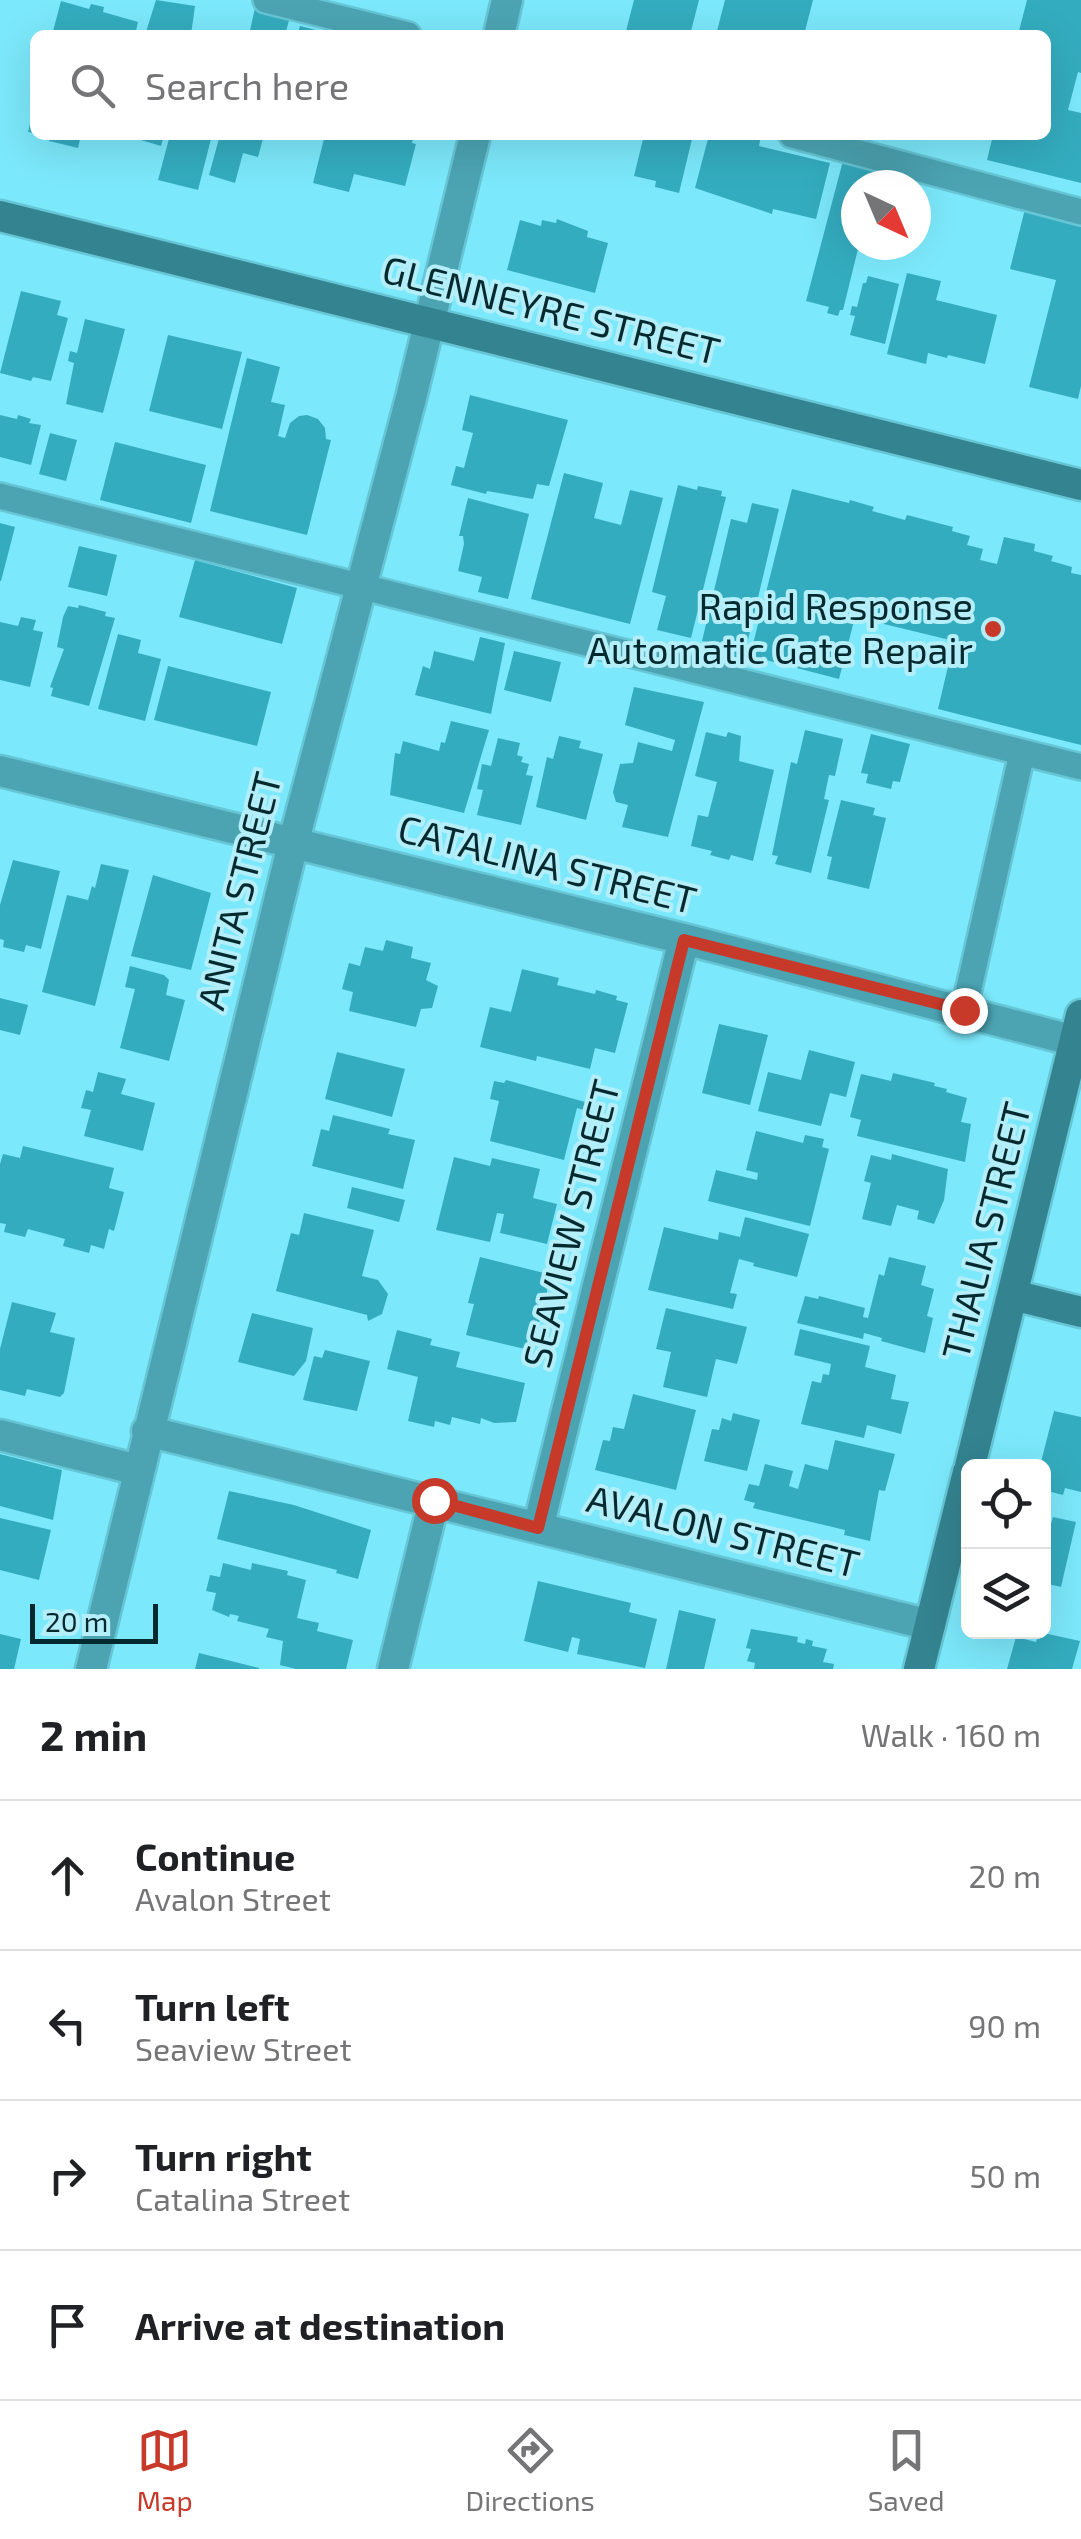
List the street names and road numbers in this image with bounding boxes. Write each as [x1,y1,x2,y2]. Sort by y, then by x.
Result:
street label: GLENNEYRE STREET [378,245,725,373]
street label: ANITA STREET [186,767,290,1014]
street label: CATALINA STREET [394,804,701,922]
street label: SEAVIEW STREET [512,1075,628,1372]
street label: THALIA STREET [931,1097,1039,1364]
street label: AVALON STREET [583,1474,864,1586]

